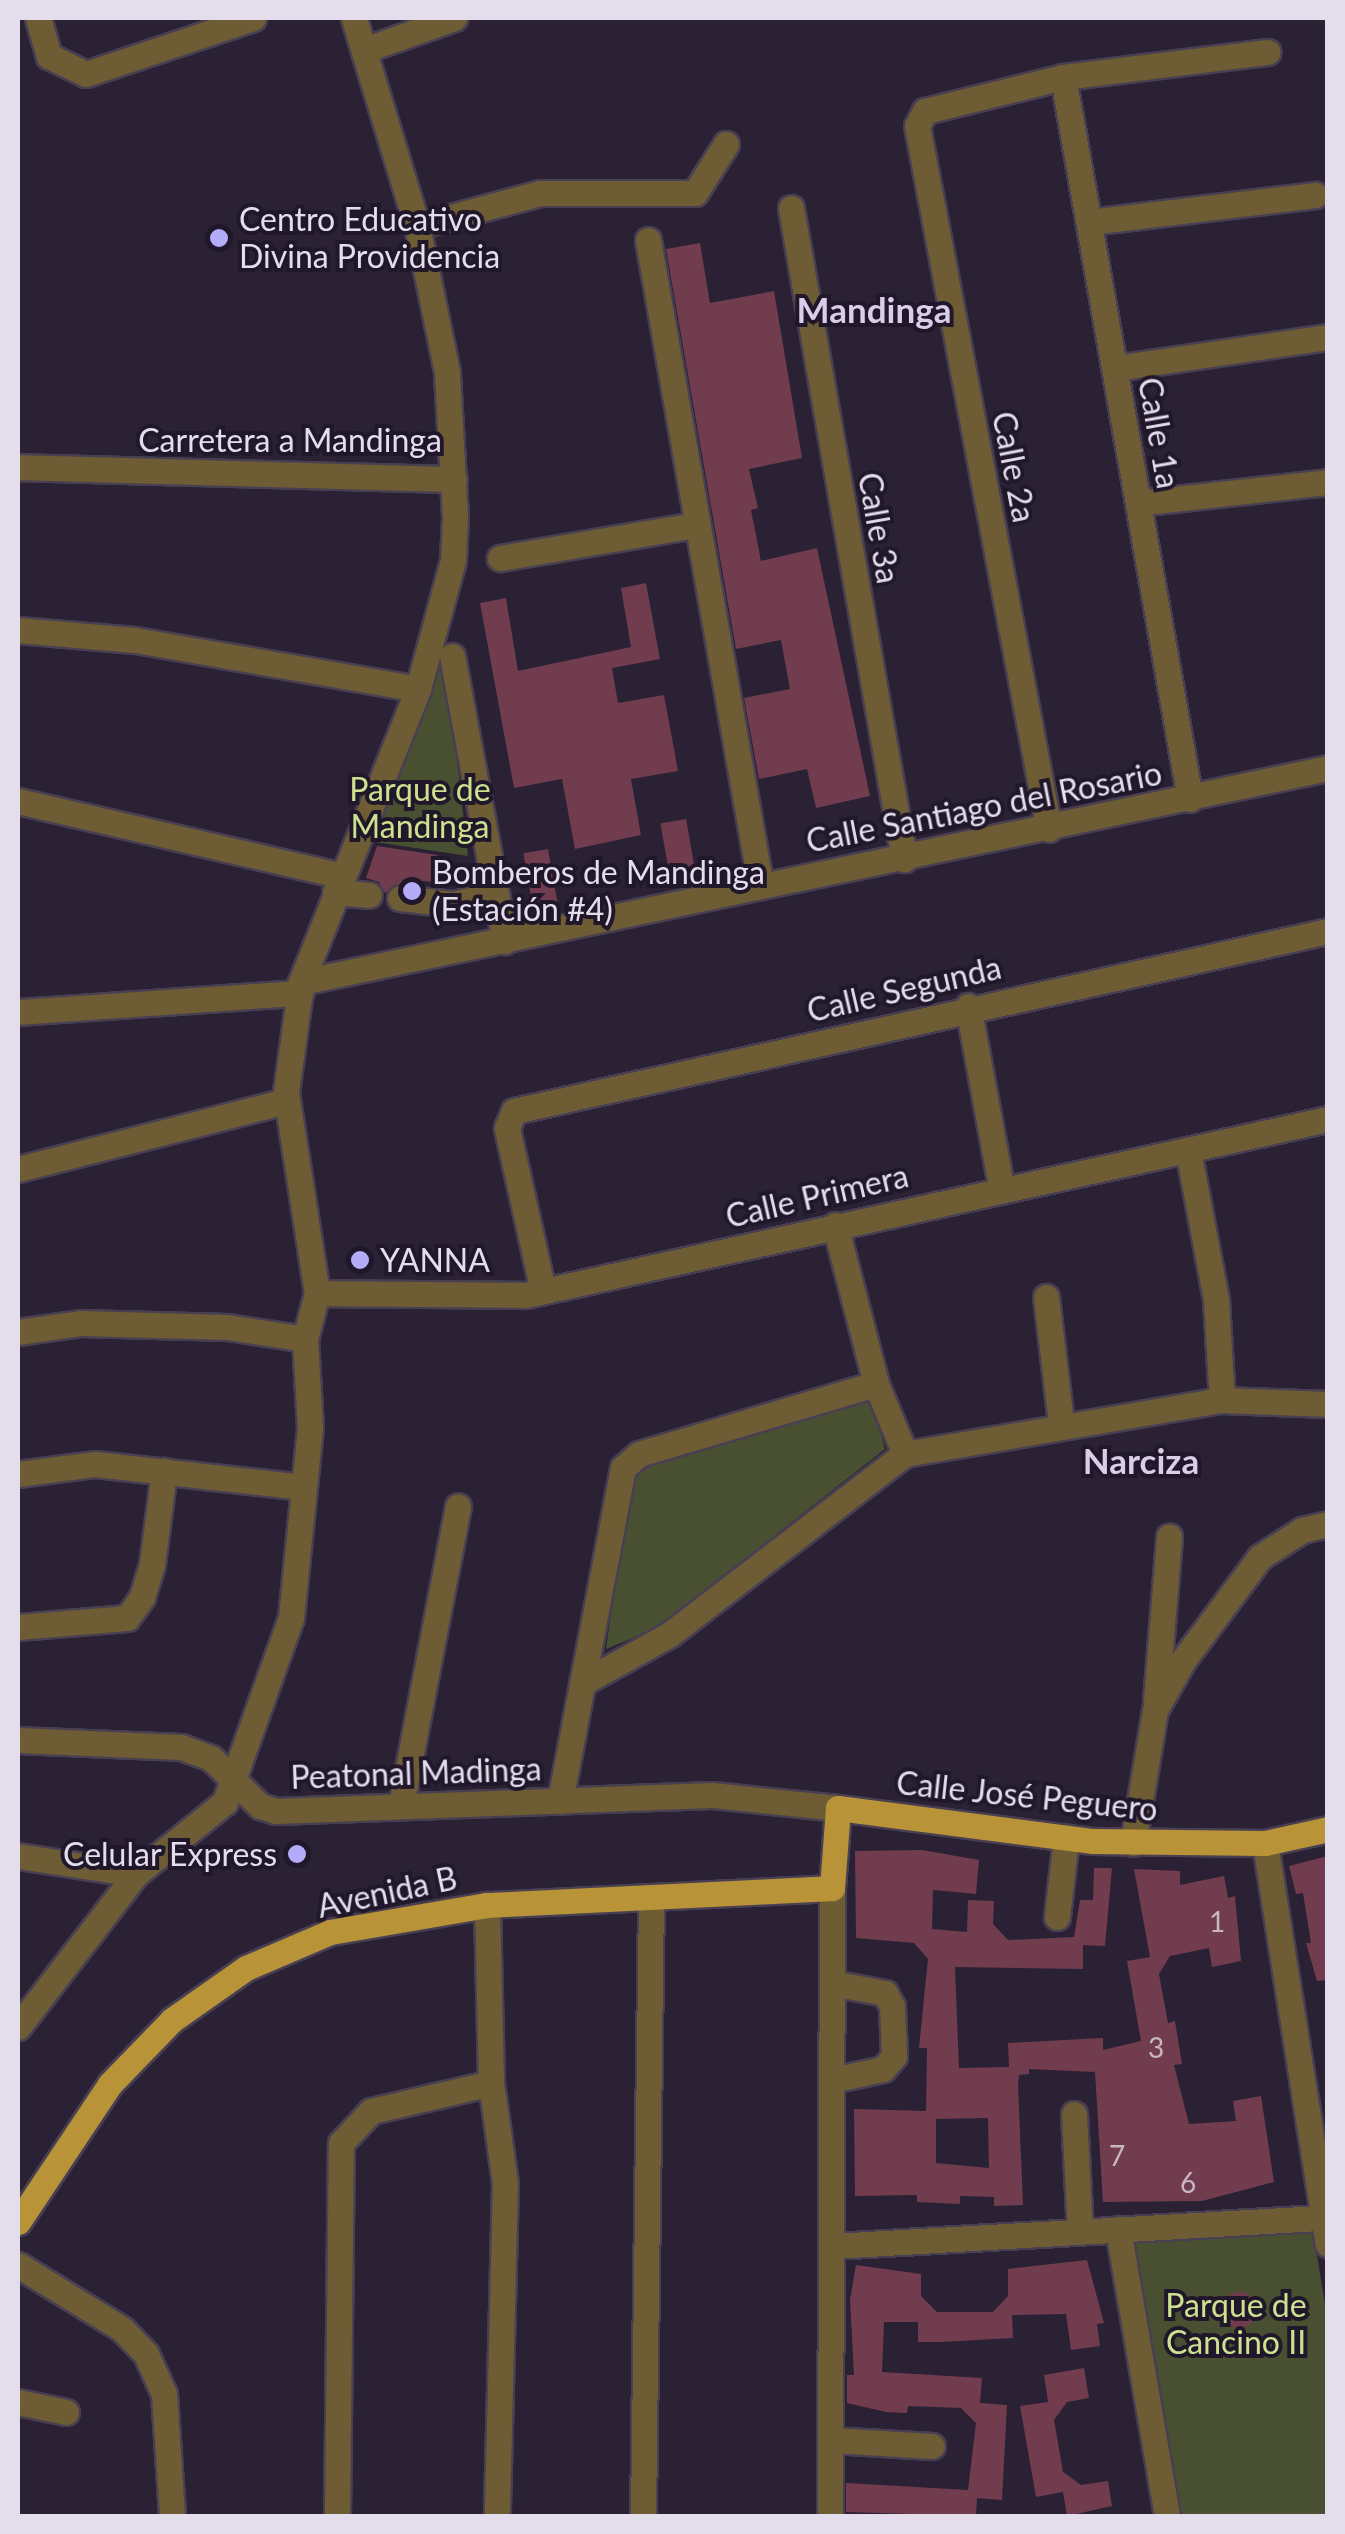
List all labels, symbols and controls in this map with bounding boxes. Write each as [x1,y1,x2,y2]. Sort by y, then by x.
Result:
place label: Centro Educativo Divina Providencia [239,201,500,276]
marker: Centro Educativo Divina Providencia [208,227,230,249]
district label: Mandinga [797,288,951,330]
street label: Calle 1a [1130,375,1188,491]
street label: Calle 2a [984,408,1044,526]
street label: Carretera a Mandinga [138,421,442,459]
street label: Calle 3a [850,470,908,586]
street label: Calle Santiago del Rosario [803,754,1165,860]
park label: Parque de Mandinga [349,771,491,846]
place label: Bomberos de Mandinga (Estación #4) [432,854,765,929]
marker: Bomberos de Mandinga (Estación #4) [401,880,423,902]
street label: Calle Segunda [803,948,1005,1030]
street label: Calle Primera [722,1156,912,1236]
place label: YANNA [380,1241,490,1279]
marker: YANNA [349,1249,371,1271]
district label: Narciza [1083,1439,1199,1481]
street label: Peatonal Madinga [290,1749,542,1797]
street label: Calle José Peguero [894,1763,1160,1829]
place label: Celular Express [62,1835,277,1873]
marker: Celular Express [286,1843,308,1865]
street label: Avenida B [314,1859,460,1925]
house number: 1 [1209,1904,1225,1938]
house number: 3 [1148,2030,1164,2064]
house number: 7 [1109,2138,1125,2172]
house number: 6 [1180,2165,1196,2199]
park label: Parque de Cancino II [1165,2287,1307,2362]

